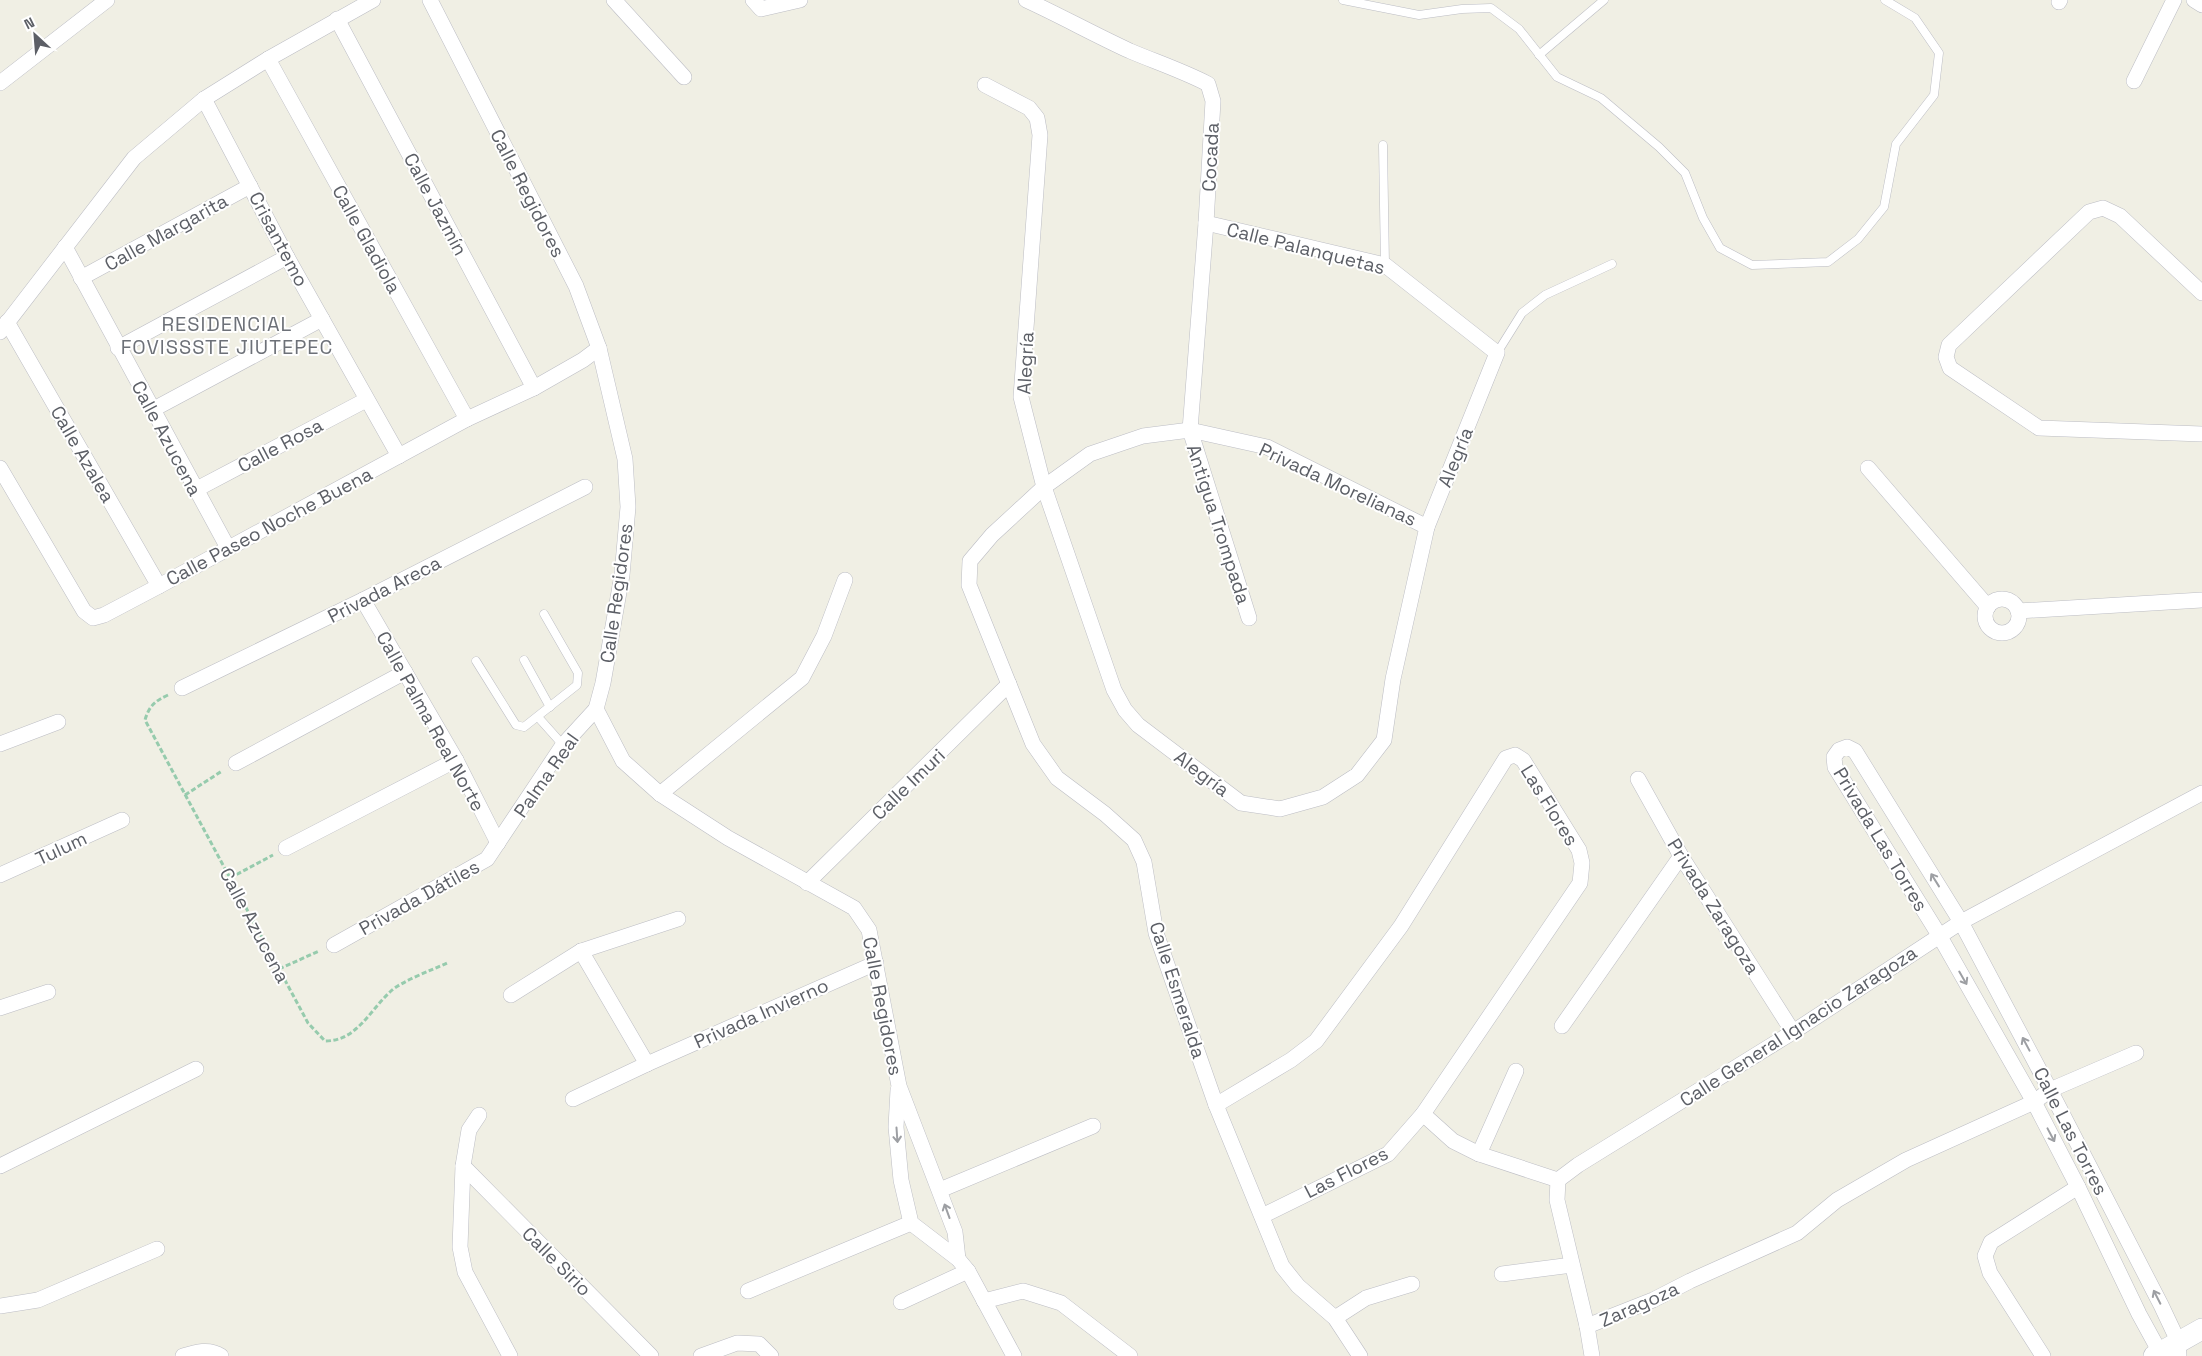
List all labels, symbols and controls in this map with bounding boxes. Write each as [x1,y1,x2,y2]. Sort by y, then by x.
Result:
north arrow [10,10,60,60]
text: N [21,13,37,33]
street label: Cocada [1196,122,1225,192]
street label: Calle Regidores [484,125,571,262]
street label: Calle Jazmín [398,149,473,260]
street label: Calle Gladiola [326,180,407,298]
street label: Crisantemo [243,187,314,291]
street label: Calle Margarita [100,188,232,277]
street label: Calle Palanquetas [1224,217,1388,280]
district label: RESIDENCIAL FOVISSSTE JIUTEPEC [121,311,333,360]
street label: Alegría [1011,331,1040,395]
street label: Calle Azucena [126,376,207,500]
street label: Calle Azalea [45,401,120,507]
street label: Calle Rosa [233,413,327,478]
street label: Alegría [1432,423,1479,491]
street label: Privada Morelianas [1255,437,1421,532]
street label: Antigua Trompada [1181,441,1256,607]
street label: Calle Paseo Noche Buena [162,461,377,591]
street label: Calle Regidores [594,522,639,664]
street label: Privada Areca [323,550,445,629]
street label: Calle Palma Real Norte [371,627,491,816]
street label: Palma Real [508,728,585,822]
street label: Calle Imuri [866,743,950,826]
street label: Alegría [1169,745,1234,802]
street label: Las Flores [1515,760,1584,850]
street label: Privada Las Torres [1828,763,1933,916]
street label: Tulum [31,826,91,871]
street label: Privada Zaragoza [1662,834,1765,979]
street label: Privada Dátiles [355,854,484,941]
street label: Calle Azucena [214,863,295,987]
one-way arrow [1929,874,1939,888]
street label: Calle Esmeralda [1144,919,1211,1062]
street label: Calle Regidores [857,935,908,1078]
street label: Calle General Ignacio Zaragoza [1675,940,1922,1113]
one-way arrow [1958,970,1968,985]
street label: Privada Invierno [690,973,832,1054]
one-way arrow [2021,1037,2030,1052]
street label: Calle Las Torres [2028,1063,2114,1199]
one-way arrow [892,1126,901,1142]
one-way arrow [2046,1127,2056,1142]
street label: Las Flores [1300,1141,1392,1204]
one-way arrow [942,1204,951,1219]
street label: Calle Sirio [517,1221,597,1301]
street label: Zaragoza [1596,1276,1683,1333]
one-way arrow [2152,1290,2161,1305]

